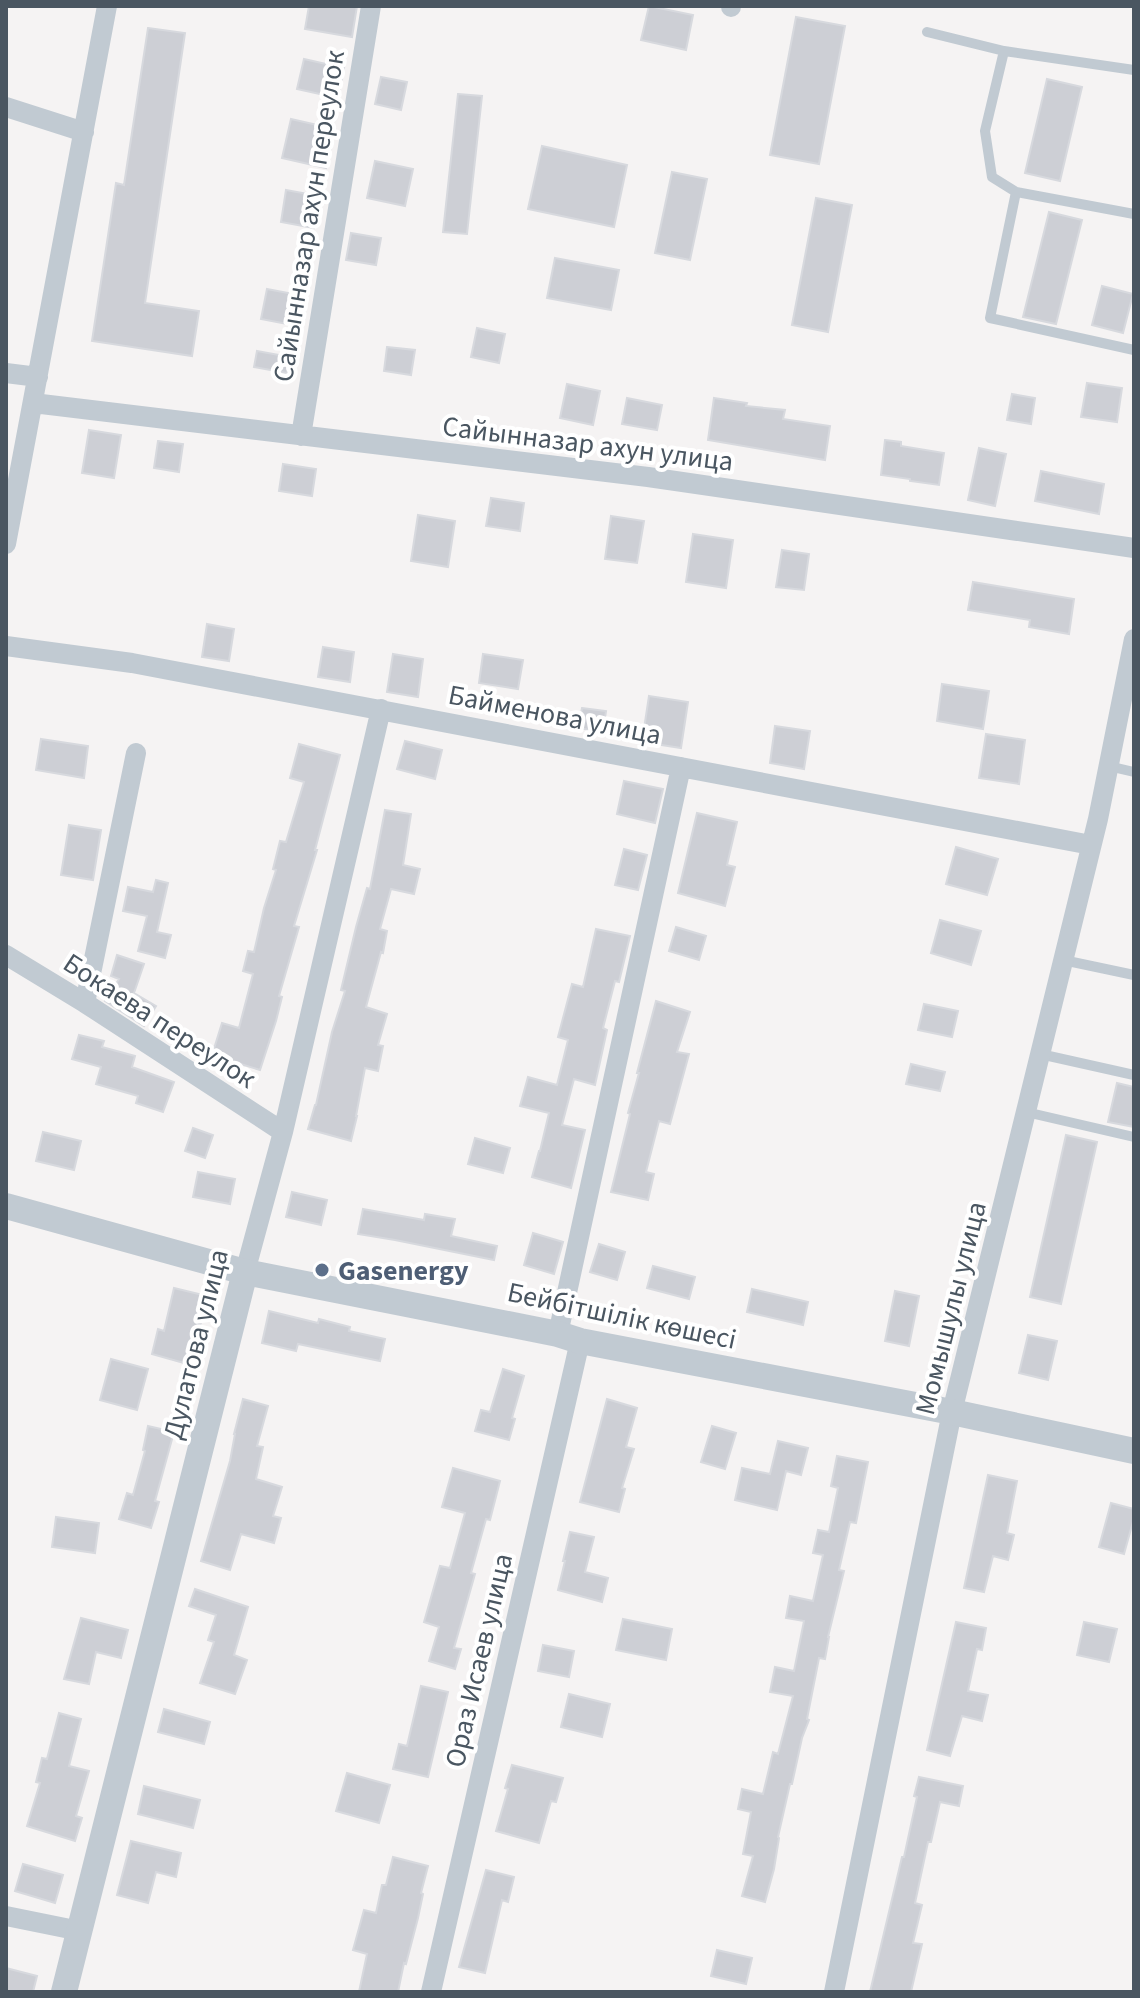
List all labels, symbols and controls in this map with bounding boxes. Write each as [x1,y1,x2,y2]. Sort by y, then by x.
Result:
street label: Сайынназар ахун переулок [263,47,355,385]
street label: Сайынназар ахун улица [440,406,736,482]
street label: Байменова улица [445,675,665,755]
street label: Бокаева переулок [55,943,264,1098]
street label: Момышулы улица [905,1197,997,1419]
street label: Дулатова улица [153,1245,239,1443]
place label: Gasenergy [338,1251,469,1291]
marker: Gasenergy [313,1261,331,1279]
street label: Бейбітшілік көшесі [504,1272,740,1360]
street label: Ораз Исаев улица [435,1549,523,1771]

